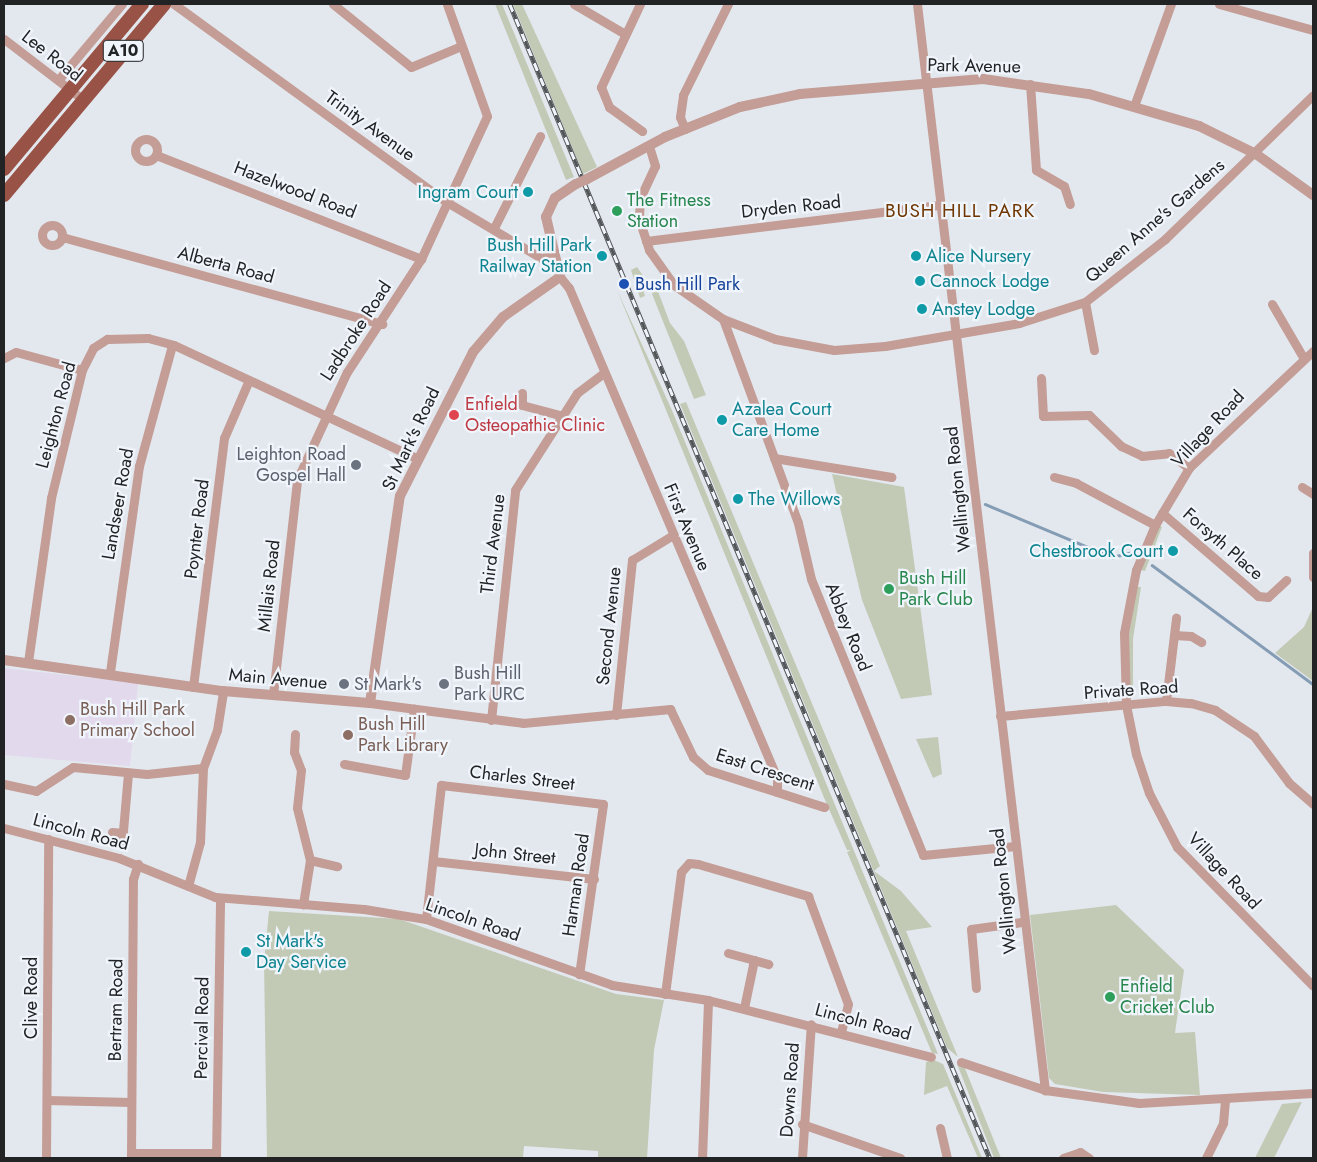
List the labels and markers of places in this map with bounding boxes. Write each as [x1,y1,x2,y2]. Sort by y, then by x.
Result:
place label: Ingram Court [418,181,518,203]
marker: Ingram Court [522,186,534,198]
place label: The Fitness Station [627,190,711,232]
marker: The Fitness Station [611,205,623,217]
place label: Bush Hill Park Railway Station [479,235,592,278]
place label: Alice Nursery [926,245,1031,267]
marker: Bush Hill Park Railway Station [596,250,608,262]
marker: Alice Nursery [910,250,922,262]
place label: Cannock Lodge [930,270,1049,292]
place label: Bush Hill Park [635,273,740,295]
marker: Cannock Lodge [914,275,926,287]
marker: Bush Hill Park [617,277,631,291]
place label: Anstey Lodge [932,298,1035,320]
marker: Anstey Lodge [916,303,928,315]
place label: Enfield Osteopathic Clinic [465,394,605,436]
place label: Azalea Court Care Home [732,399,831,442]
marker: Enfield Osteopathic Clinic [447,408,461,422]
marker: Azalea Court Care Home [716,414,728,426]
place label: Leighton Road Gospel Hall [236,444,346,486]
marker: Leighton Road Gospel Hall [350,459,362,471]
place label: The Willows [748,488,840,510]
marker: The Willows [732,493,744,505]
place label: Chestbrook Court [1029,540,1163,562]
marker: Chestbrook Court [1167,545,1179,557]
place label: Bush Hill Park Club [899,568,973,610]
marker: Bush Hill Park Club [883,583,895,595]
place label: Bush Hill Park URC [454,663,525,706]
place label: St Mark's [354,673,421,695]
marker: St Mark's [338,678,350,690]
marker: Bush Hill Park URC [438,678,450,690]
place label: Bush Hill Park Primary School [80,699,195,742]
marker: Bush Hill Park Primary School [64,714,76,726]
place label: Bush Hill Park Library [358,714,448,756]
marker: Bush Hill Park Library [342,729,354,741]
place label: St Mark's Day Service [256,931,346,974]
marker: St Mark's Day Service [240,946,252,958]
place label: Enfield Cricket Club [1120,976,1215,1019]
marker: Enfield Cricket Club [1104,991,1116,1003]

